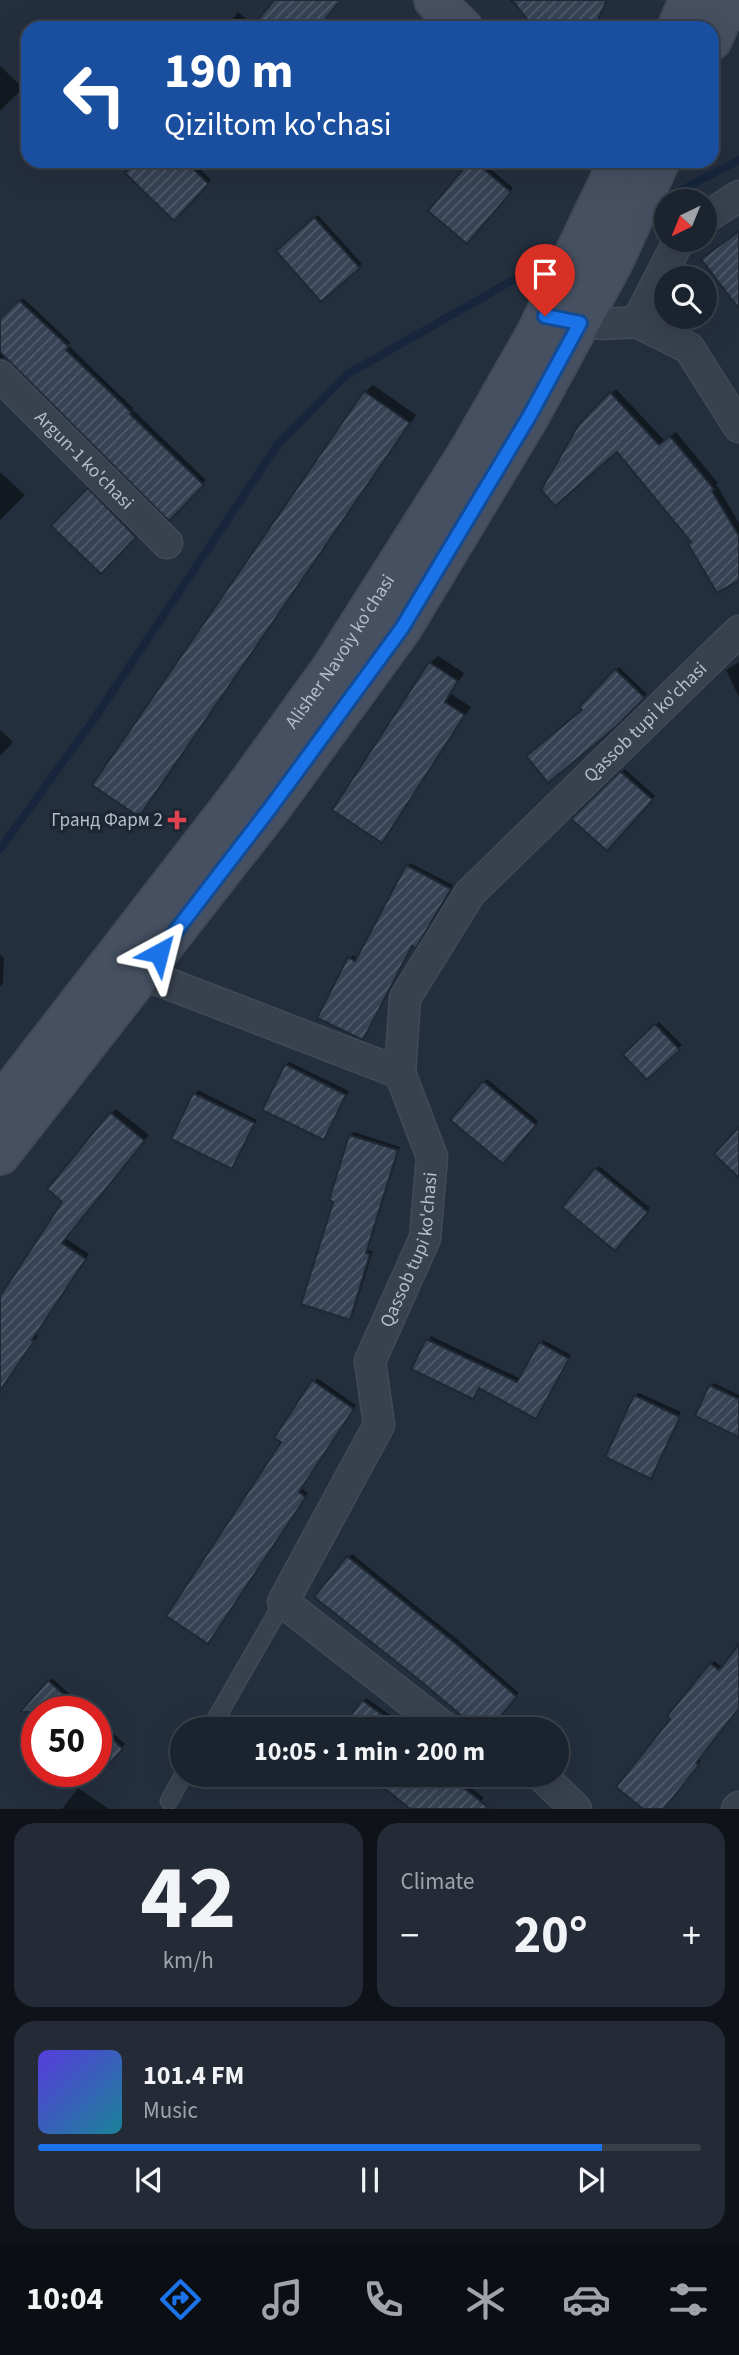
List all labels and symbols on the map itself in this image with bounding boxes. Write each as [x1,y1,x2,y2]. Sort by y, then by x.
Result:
north arrow [654,189,718,252]
pin [515,244,575,316]
street label: Argun-1 ko'chasi [28,404,140,516]
street label: Alisher Navoiy ko'chasi [279,569,401,734]
street label: Qassob tupi ko'chasi [578,656,713,789]
place label: Гранд Фарм 2 [51,807,163,834]
marker: Гранд Фарм 2 [169,812,185,828]
position arrow [122,916,196,990]
street label: Qassob tupi ko'chasi [373,1171,444,1332]
speed limit sign: 50 [21,1696,112,1787]

